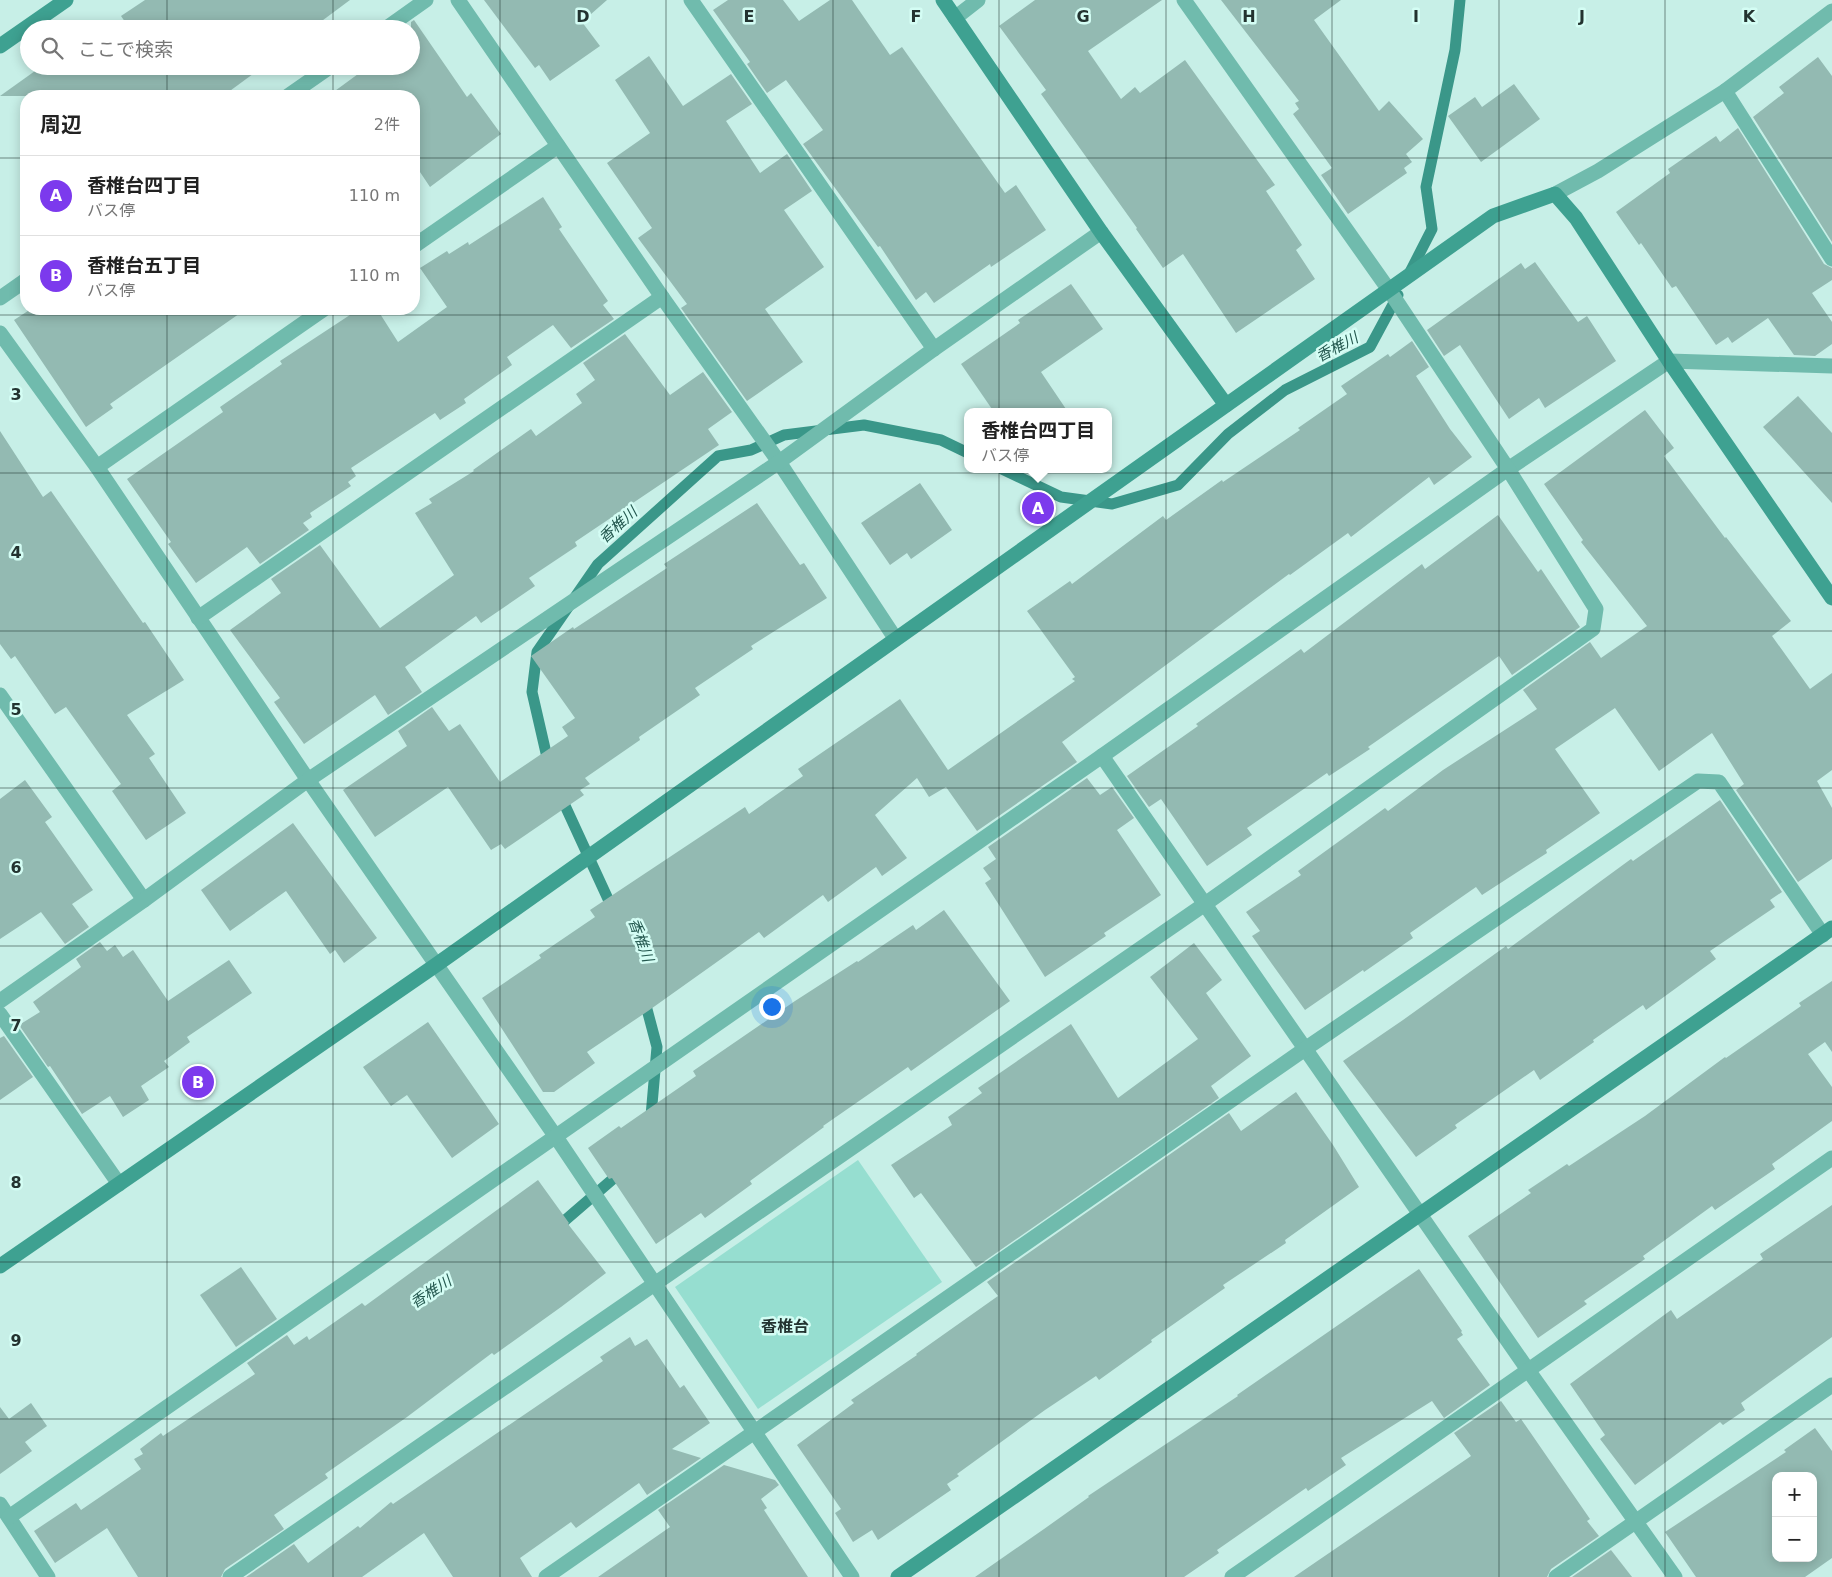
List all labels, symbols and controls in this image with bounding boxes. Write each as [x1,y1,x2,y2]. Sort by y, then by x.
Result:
text: D [576,7,590,26]
text: E [744,7,754,26]
text: F [911,7,921,26]
text: G [1076,7,1090,26]
text: H [1242,7,1256,26]
text: I [1413,7,1419,26]
text: J [1578,7,1585,26]
text: K [1743,7,1756,26]
search box [20,20,420,75]
icon: search [38,34,66,62]
text: ここで検索 [78,38,173,60]
text: 周辺 [40,113,82,137]
text: 2件 [374,115,400,134]
text: 香椎台四丁目 [87,174,201,196]
text: A [50,186,62,205]
text: 110 m [349,186,400,205]
text: バス停 [87,201,135,220]
text: 香椎台五丁目 [87,254,201,276]
text: B [50,266,62,285]
text: 110 m [349,266,400,285]
text: バス停 [87,281,135,300]
water label: 香椎川 [1313,328,1363,366]
text: 3 [10,385,22,404]
popup [964,408,1112,473]
text: 香椎台四丁目 [981,419,1095,441]
text: バス停 [981,446,1029,465]
pin: A [1022,489,1054,527]
water label: 香椎川 [595,502,642,547]
text: 4 [10,543,22,562]
text: 5 [10,700,22,719]
text: 6 [10,858,22,877]
water label: 香椎川 [625,916,658,966]
your location [759,994,785,1020]
text: 7 [10,1016,22,1035]
pin: B [182,1063,214,1101]
text: 8 [10,1173,22,1192]
water label: 香椎川 [407,1271,456,1312]
district label: 香椎台 [761,1317,809,1336]
text: 9 [10,1331,22,1350]
map controls [1772,1472,1817,1562]
button: + [1772,1472,1817,1517]
button: − [1772,1517,1817,1562]

